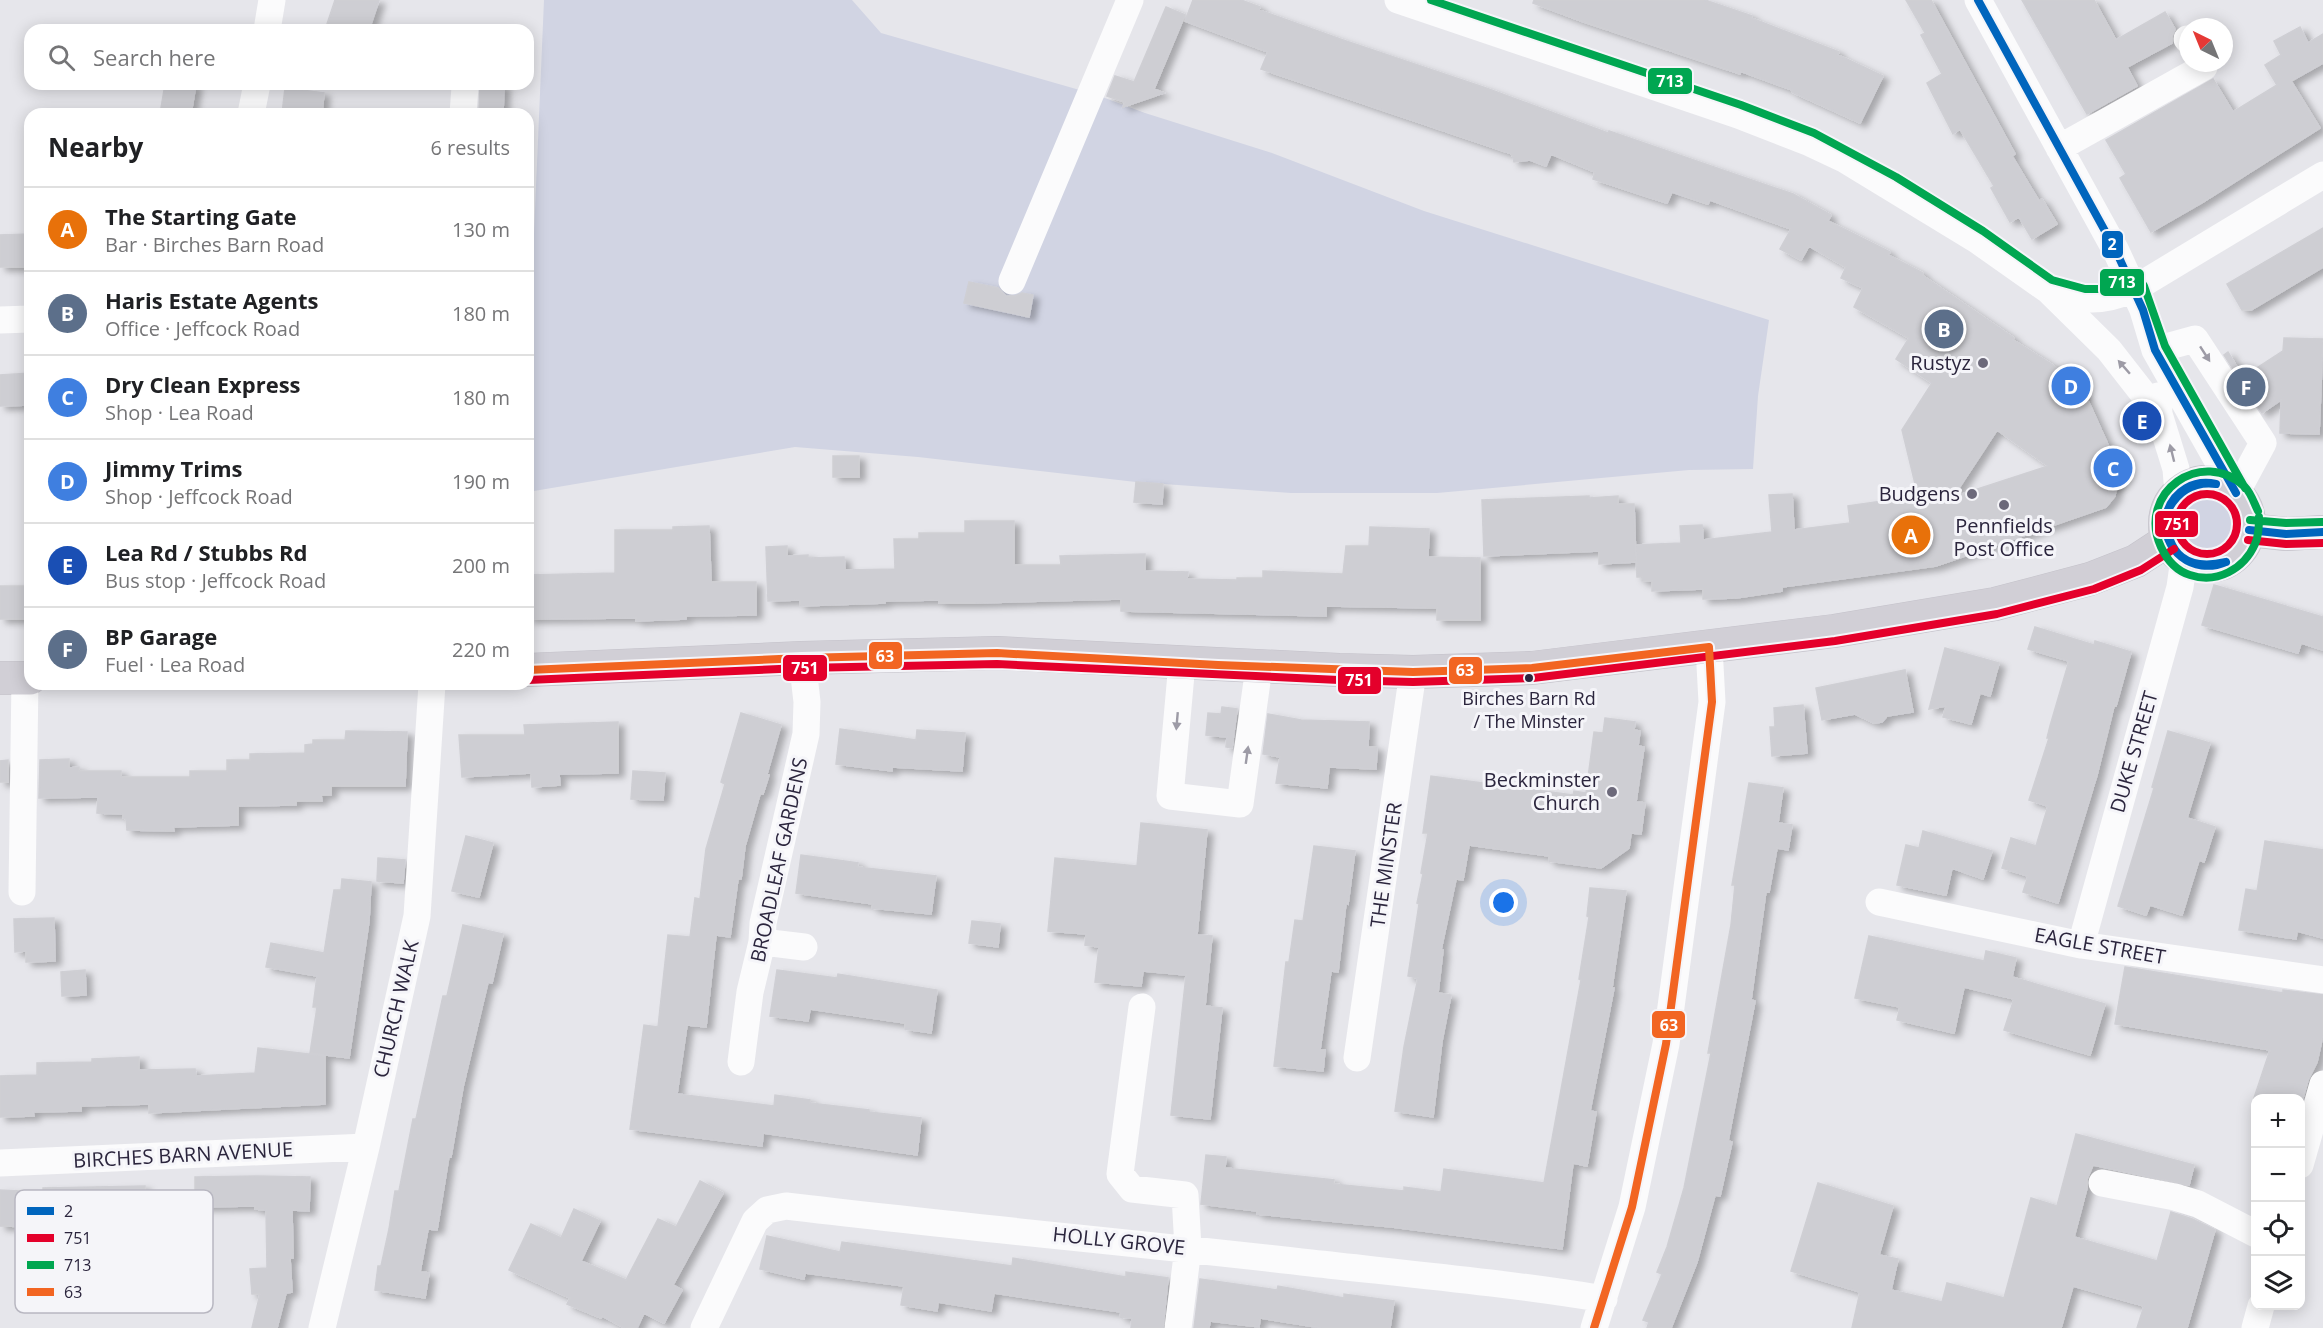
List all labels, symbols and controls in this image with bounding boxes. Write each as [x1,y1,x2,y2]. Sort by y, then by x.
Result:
north arrow [2179,18,2233,72]
search box [24,24,534,90]
icon: search [45,41,78,74]
text: Search here [93,42,216,72]
line badge: 713 [1647,67,1693,95]
text: 713 [1656,70,1684,92]
text: Nearby [48,129,143,165]
text: 6 results [430,134,510,161]
text: The Starting Gate [105,201,297,231]
text: A [61,216,74,243]
text: 130 m [452,216,510,243]
line badge: 2 [2101,230,2124,259]
text: Bar · Birches Barn Road [105,231,324,258]
text: 2 [2107,233,2117,255]
line badge: 713 [2099,268,2145,297]
text: 713 [2108,271,2136,293]
text: Haris Estate Agents [105,285,318,315]
text: B [61,300,74,327]
text: 180 m [452,300,510,327]
pin: B [1924,306,1964,352]
text: Office · Jeffcock Road [105,315,300,342]
one-way arrow [2199,346,2210,362]
place label: Rustyz [1910,349,1971,376]
marker: Rustyz [1976,356,1990,370]
one-way arrow [2118,360,2131,375]
pin: D [2052,364,2090,408]
pin: F [2226,364,2266,410]
text: Dry Clean Express [105,369,301,399]
text: C [61,384,74,411]
text: 180 m [452,384,510,411]
pin: E [2122,398,2162,444]
text: Shop · Lea Road [105,399,254,426]
one-way arrow [2167,444,2176,462]
pin: C [2094,446,2132,490]
text: Jimmy Trims [105,453,242,483]
text: D [60,468,75,495]
text: 190 m [452,468,510,495]
place label: Budgens [1879,480,1960,507]
text: Shop · Jeffcock Road [105,483,293,510]
marker: Budgens [1965,487,1979,501]
marker: Pennfields Post Office [1997,498,2011,512]
line badge: 751 [2154,510,2199,538]
pin: A [1892,512,1930,558]
place label: Pennfields Post Office [1954,512,2054,562]
text: 751 [2163,513,2191,535]
text: Lea Rd / Stubbs Rd [105,537,307,567]
text: E [62,552,73,579]
text: 200 m [452,552,510,579]
text: Bus stop · Jeffcock Road [105,567,326,594]
text: BP Garage [105,621,217,651]
text: F [62,636,73,663]
text: 220 m [452,636,510,663]
line badge: 63 [868,641,903,670]
text: 63 [876,645,894,667]
text: Fuel · Lea Road [105,651,245,678]
line badge: 751 [782,654,828,682]
line badge: 63 [1448,656,1483,685]
text: 751 [791,657,819,679]
text: 63 [1456,659,1474,681]
line badge: 751 [1337,666,1382,695]
text: 751 [1345,669,1373,691]
marker: Birches Barn Rd / The Minster [1523,672,1535,684]
place label: Birches Barn Rd / The Minster [1462,686,1596,733]
street label: DUKE STREET [2103,688,2164,816]
one-way arrow [1172,712,1182,731]
one-way arrow [1242,745,1251,764]
street label: BROADLEAF GARDENS [744,755,813,965]
place label: Beckminster Church [1484,766,1600,816]
marker: Beckminster Church [1605,785,1619,799]
street label: THE MINSTER [1363,800,1408,929]
your location [1489,888,1518,917]
street label: EAGLE STREET [2032,921,2168,970]
street label: CHURCH WALK [367,937,425,1080]
line badge: 63 [1651,1010,1686,1039]
text: 63 [1660,1014,1678,1036]
map controls [2251,1094,2305,1310]
button: + [2251,1094,2305,1148]
street label: BIRCHES BARN AVENUE [72,1135,294,1174]
button: − [2251,1148,2305,1202]
legend [15,1190,213,1313]
text: 2 [64,1200,73,1222]
button: locate [2251,1202,2305,1256]
street label: HOLLY GROVE [1051,1220,1187,1261]
text: 751 [64,1227,91,1249]
text: 713 [64,1254,91,1276]
button: layers [2251,1256,2305,1310]
text: 63 [64,1281,82,1303]

